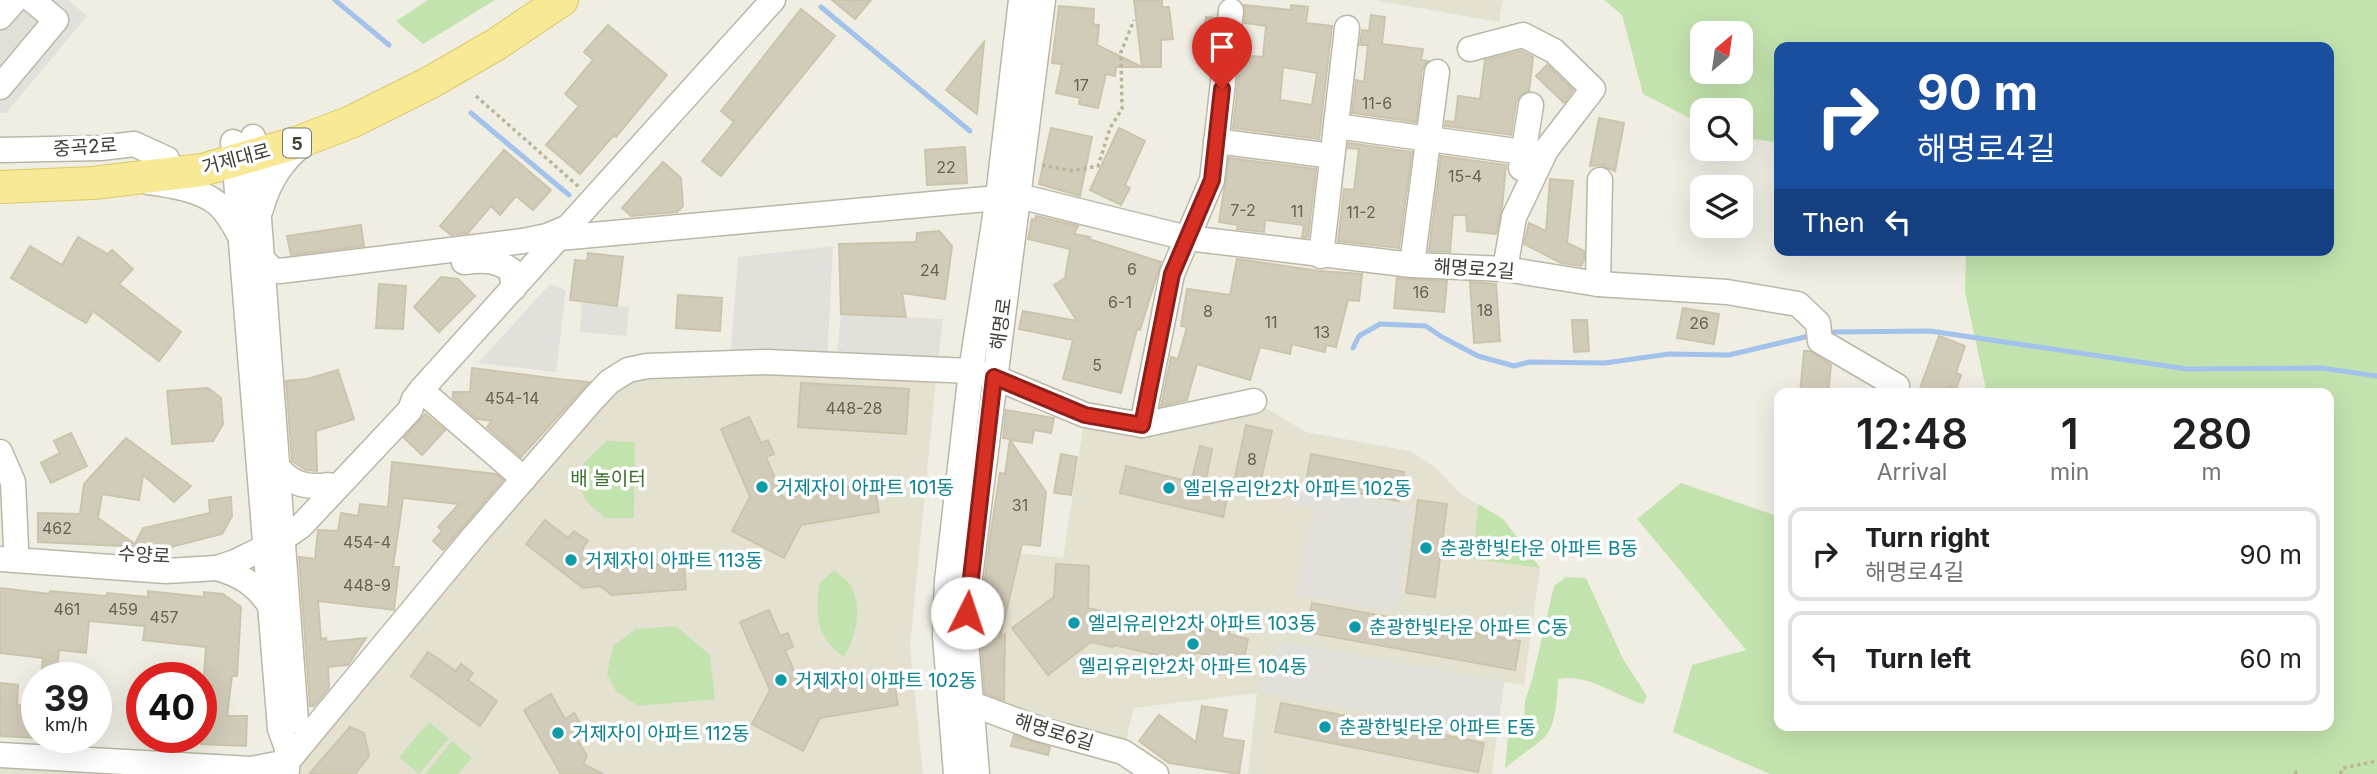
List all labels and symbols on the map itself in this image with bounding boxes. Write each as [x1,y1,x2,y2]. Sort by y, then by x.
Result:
pin [1192,17,1252,89]
north arrow [1690,21,1754,84]
house number: 17 [1073,75,1089,95]
house number: 11-6 [1362,93,1392,113]
road number: 5 [283,128,311,158]
street label: 중곡2로 [52,133,118,161]
street label: 거제대로 [199,139,273,179]
house number: 22 [936,157,956,177]
house number: 15-4 [1448,166,1482,186]
house number: 7-2 [1230,200,1256,220]
house number: 11 [1290,201,1304,221]
house number: 11-2 [1346,202,1376,222]
street label: 해명로2길 [1433,255,1515,283]
house number: 6 [1127,259,1137,279]
house number: 24 [920,260,940,280]
house number: 16 [1413,282,1429,302]
house number: 6-1 [1108,292,1132,312]
street label: 해명로 [986,296,1016,352]
house number: 18 [1477,300,1493,320]
house number: 8 [1203,301,1213,321]
house number: 11 [1264,312,1278,332]
house number: 26 [1689,313,1709,333]
house number: 13 [1314,322,1330,342]
house number: 5 [1092,355,1102,375]
house number: 454-14 [485,388,539,408]
house number: 448-28 [825,398,883,418]
house number: 8 [1247,449,1257,469]
park label: 배 놀이터 [570,467,646,490]
place label: 거제자이 아파트 101동 [776,476,954,499]
place label: 엘리유리안2차 아파트 102동 [1183,477,1411,500]
marker: 거제자이 아파트 101동 [754,479,770,495]
marker: 엘리유리안2차 아파트 102동 [1161,480,1177,496]
house number: 31 [1012,495,1028,515]
house number: 462 [42,518,72,538]
house number: 454-4 [343,532,391,552]
place label: 춘광한빛타운 아파트 B동 [1440,537,1638,560]
marker: 춘광한빛타운 아파트 B동 [1418,540,1434,556]
street label: 수양로 [117,542,171,568]
place label: 거제자이 아파트 113동 [585,549,763,572]
marker: 거제자이 아파트 113동 [563,552,579,568]
house number: 448-9 [343,575,391,595]
position arrow [930,576,1004,650]
house number: 461 [54,599,80,619]
house number: 459 [108,599,138,619]
house number: 457 [149,607,179,627]
place label: 엘리유리안2차 아파트 103동 [1088,612,1317,635]
marker: 엘리유리안2차 아파트 103동 [1066,615,1082,631]
place label: 춘광한빛타운 아파트 C동 [1369,616,1568,639]
marker: 춘광한빛타운 아파트 C동 [1347,619,1363,635]
marker: 엘리유리안2차 아파트 104동 [1185,636,1201,652]
place label: 엘리유리안2차 아파트 104동 [1078,655,1308,678]
speed limit sign: 40 [126,662,217,753]
place label: 거제자이 아파트 102동 [795,669,977,692]
marker: 거제자이 아파트 102동 [773,672,789,688]
street label: 해명로6길 [1012,709,1096,755]
place label: 춘광한빛타운 아파트 E동 [1339,716,1536,739]
marker: 춘광한빛타운 아파트 E동 [1317,719,1333,735]
place label: 거제자이 아파트 112동 [572,722,750,745]
marker: 거제자이 아파트 112동 [550,725,566,741]

